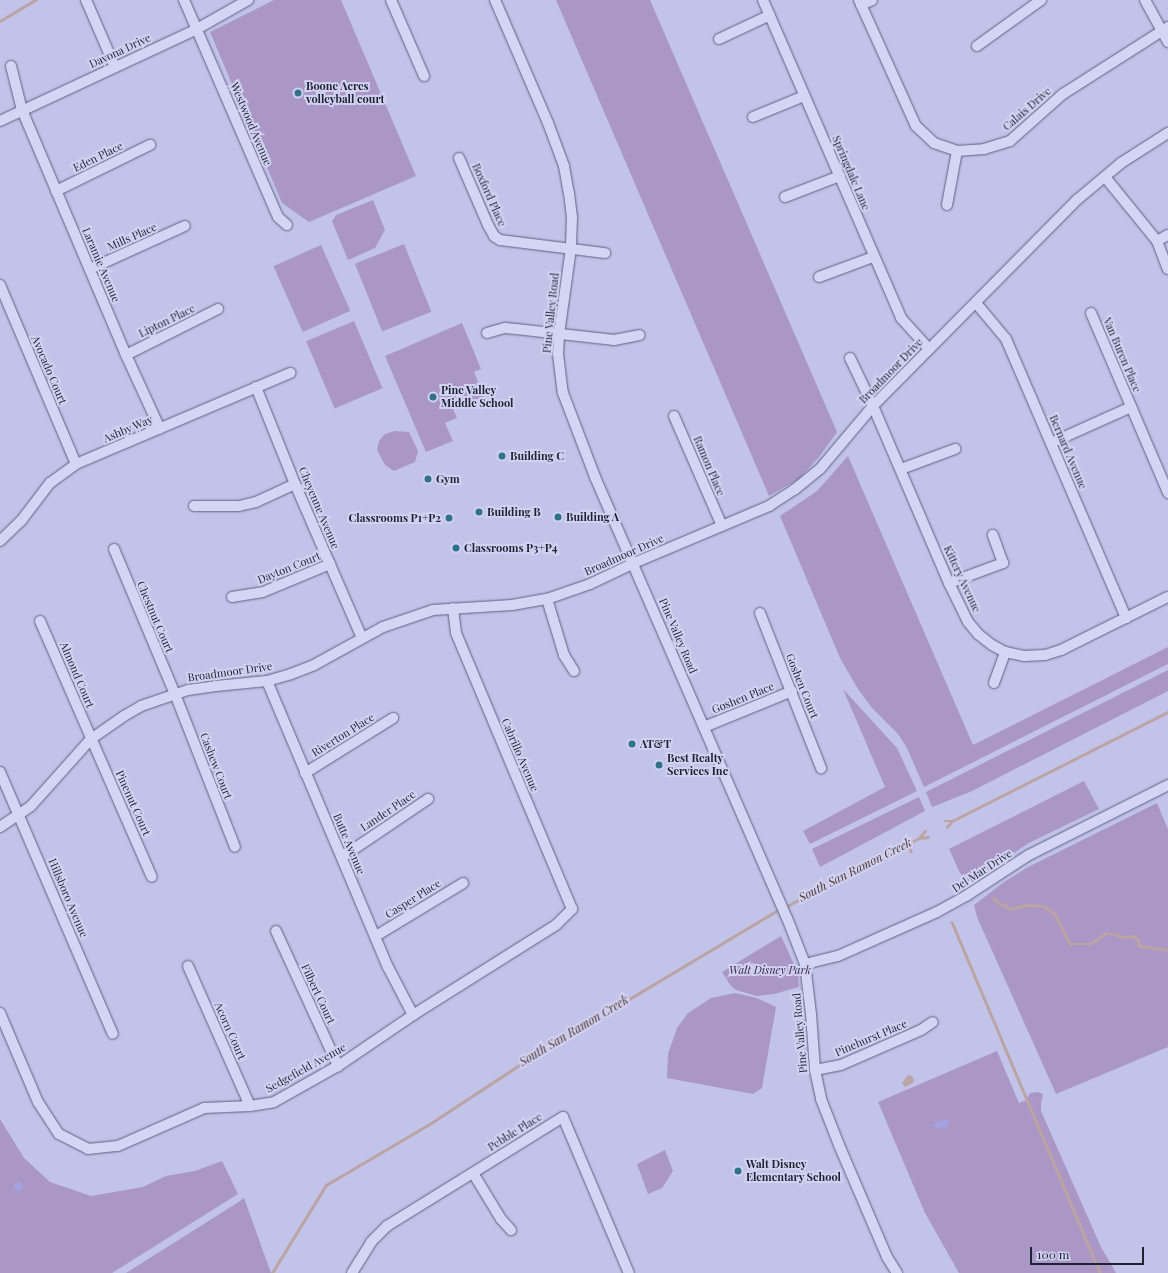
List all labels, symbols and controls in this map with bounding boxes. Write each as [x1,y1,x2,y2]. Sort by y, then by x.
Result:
street label: Davona Drive [87,31,153,71]
street label: Westwood Avenue [227,80,275,168]
place label: Boone Acres volleyball court [306,80,384,106]
street label: Calais Drive [1000,85,1054,133]
marker: Boone Acres volleyball court [293,88,303,98]
street label: Springdale Lane [829,134,873,212]
street label: Eden Place [71,139,125,175]
street label: Boxford Place [469,161,509,229]
street label: Mills Place [105,220,159,254]
street label: Laramie Avenue [79,226,123,304]
street label: Pine Valley Road [540,272,562,354]
street label: Lipton Place [137,302,197,340]
street label: Van Buren Place [1100,316,1144,394]
street label: Avocado Court [29,334,69,406]
street label: Broadmoor Drive [856,336,926,406]
place label: Pine Valley Middle School [441,384,514,410]
marker: Pine Valley Middle School [428,392,438,402]
street label: Ashby Way [101,413,155,445]
street label: Bernard Avenue [1046,413,1090,491]
street label: Ramon Place [691,434,727,498]
place label: Building C [510,449,564,463]
marker: Building C [497,451,507,461]
street label: Cheyenne Avenue [296,465,342,551]
place label: Gym [436,472,460,486]
marker: Gym [423,474,433,484]
place label: Building B [487,505,541,519]
marker: Building B [474,507,484,517]
place label: Building A [566,510,620,524]
place label: Classrooms P1+P2 [349,511,441,525]
marker: Building A [553,512,563,522]
marker: Classrooms P1+P2 [444,513,454,523]
street label: Broadmoor Drive [582,532,666,578]
place label: Classrooms P3+P4 [464,541,558,555]
marker: Classrooms P3+P4 [451,543,461,553]
street label: Kittery Avenue [941,543,983,615]
street label: Dayton Court [256,549,322,587]
street label: Chestnut Court [134,579,176,655]
street label: Pine Valley Road [656,596,700,676]
street label: Almond Court [57,640,97,710]
street label: Goshen Court [783,652,821,720]
street label: Broadmoor Drive [187,659,273,685]
street label: Goshen Place [710,680,776,716]
street label: Riverton Place [309,711,377,759]
street label: Cabrillo Avenue [499,716,541,794]
street label: Cashew Court [197,731,235,801]
place label: AT&T [640,737,671,751]
marker: AT&T [627,739,637,749]
place label: Best Realty Services Inc [667,752,728,778]
marker: Best Realty Services Inc [654,760,664,770]
street label: Pinenut Court [113,768,153,838]
street label: Lander Place [358,788,418,834]
street label: Butte Avenue [330,811,368,877]
water label: South San Ramon Creek [796,835,914,905]
street label: Del Mar Drive [949,847,1015,895]
street label: Hillsboro Avenue [45,856,91,940]
street label: Casper Place [383,877,443,921]
street label: Filbert Court [298,962,338,1026]
park label: Walt Disney Park [729,963,811,977]
street label: Pine Valley Road [790,992,810,1074]
water label: South San Ramon Creek [517,993,631,1069]
street label: Acorn Court [212,1000,248,1062]
street label: Pinehurst Place [833,1017,909,1059]
street label: Sedgefield Avenue [263,1040,349,1096]
street label: Pebble Place [485,1110,545,1154]
place label: Walt Disney Elementary School [746,1158,841,1184]
marker: Walt Disney Elementary School [733,1166,743,1176]
scale bar [1032,1239,1146,1265]
text: 100 m [1037,1246,1069,1262]

